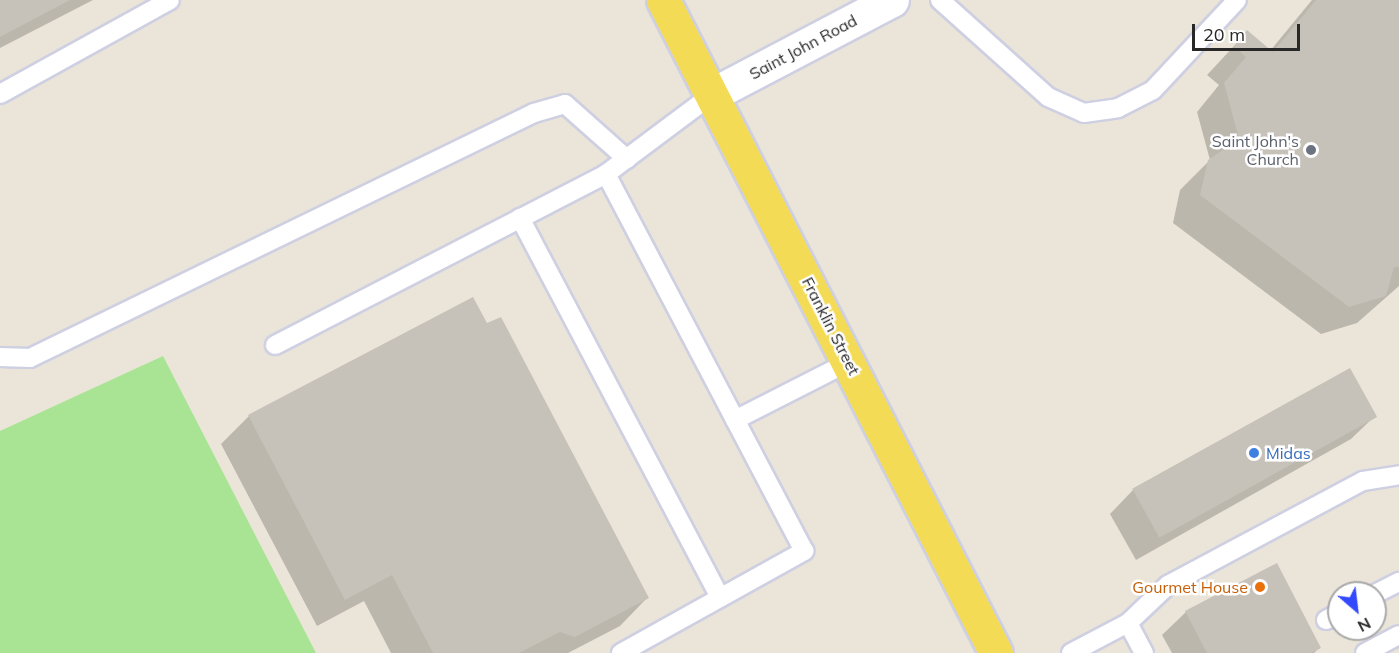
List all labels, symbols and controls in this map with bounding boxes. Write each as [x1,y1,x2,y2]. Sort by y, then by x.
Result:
street label: Saint John Road [746,11,860,83]
scale bar [1195,12,1303,50]
text: 20 m [1203,23,1245,46]
place label: Saint John's Church [1212,131,1299,169]
marker: Saint John's Church [1304,143,1318,157]
street label: Franklin Street [798,274,864,378]
place label: Midas [1266,443,1311,463]
marker: Midas [1247,446,1261,460]
place label: Gourmet House [1132,577,1248,597]
marker: Gourmet House [1253,580,1267,594]
north arrow [1327,581,1387,641]
text: N [1354,613,1375,637]

